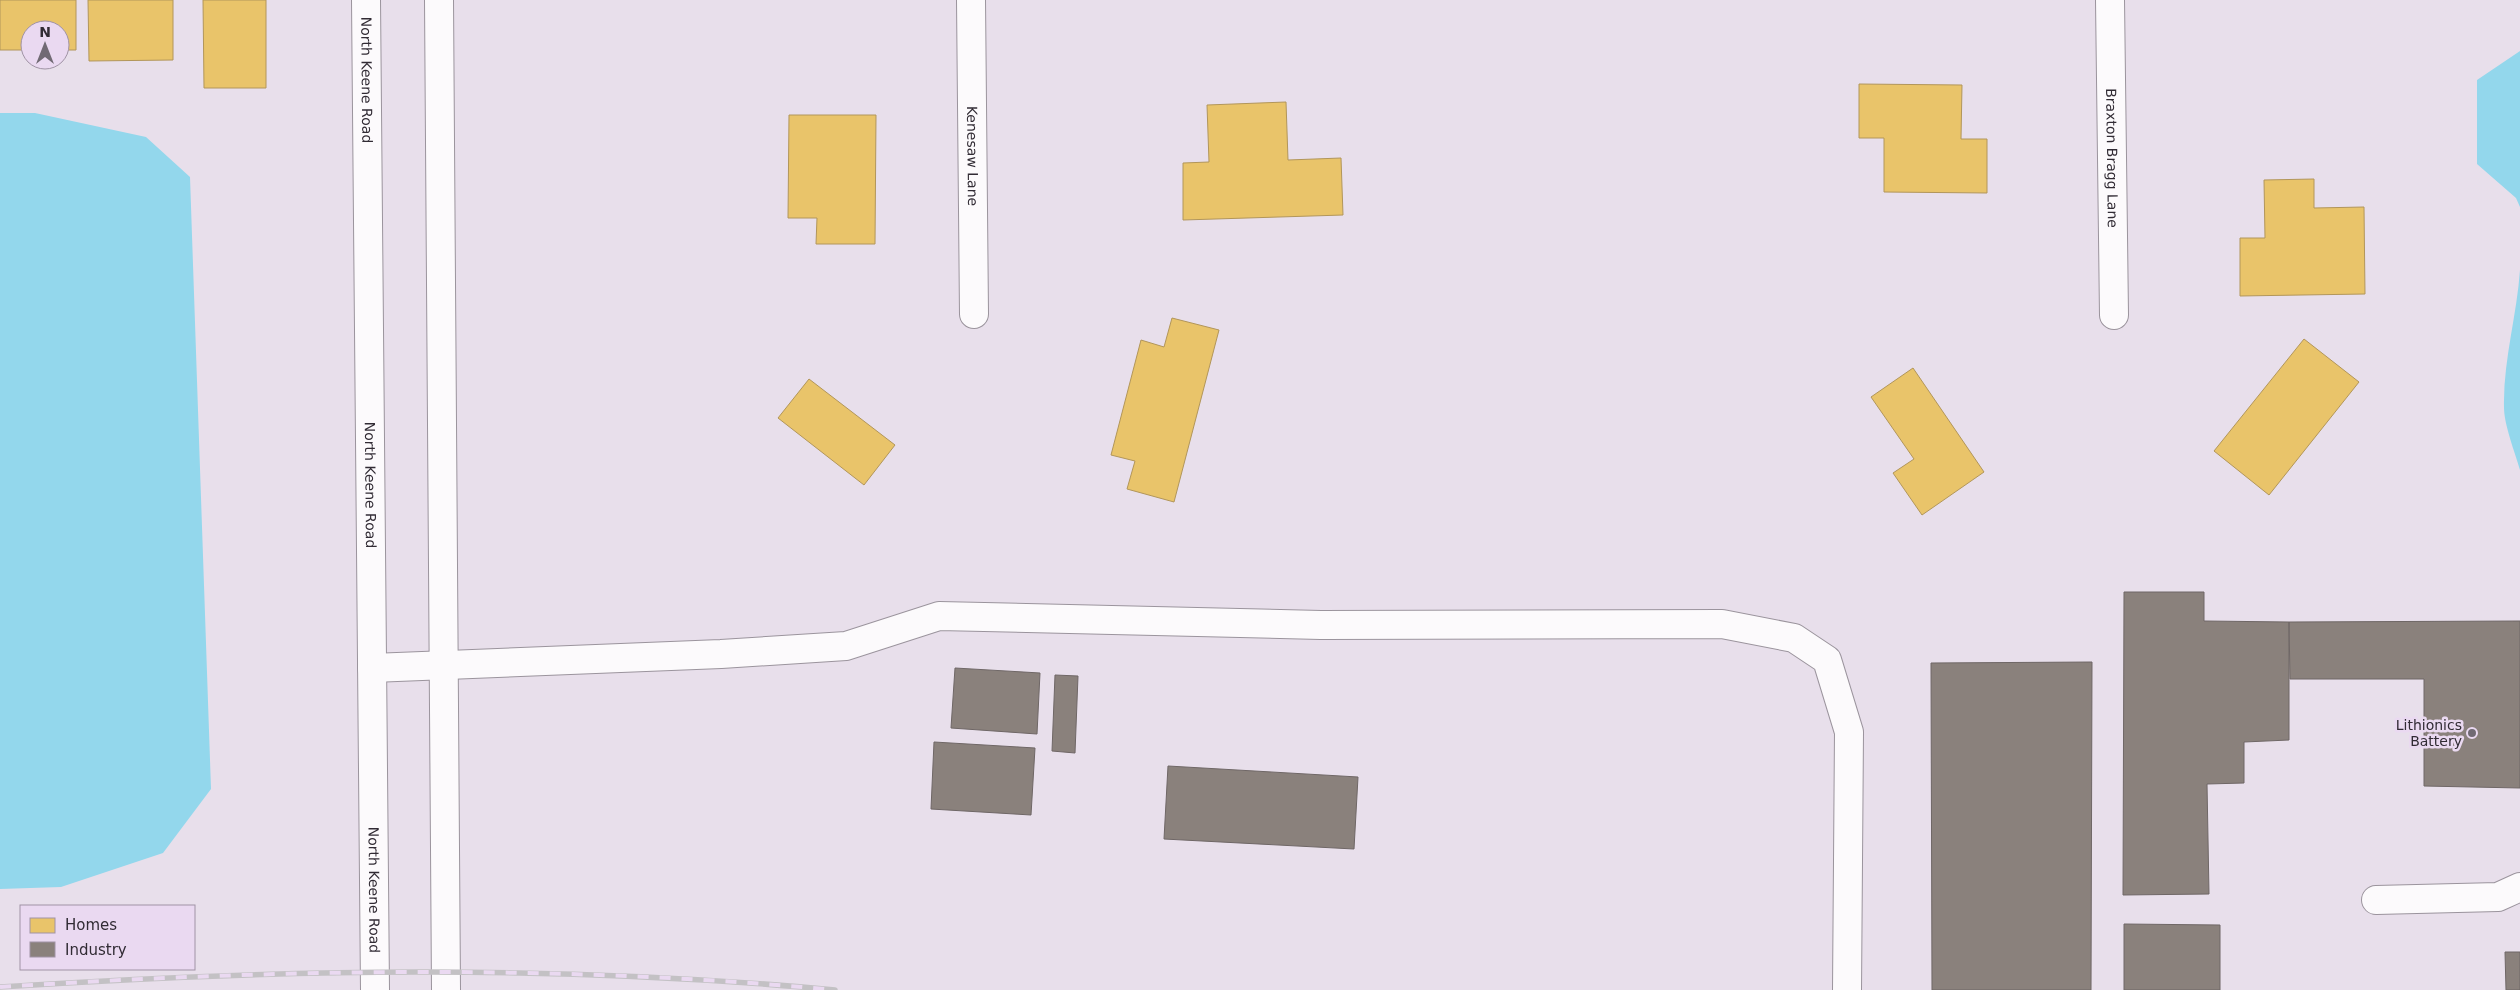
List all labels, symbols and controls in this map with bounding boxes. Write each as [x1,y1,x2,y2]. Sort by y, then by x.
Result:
street label: North Keene Road [358,17,375,143]
north arrow [20,20,70,70]
text: N [39,24,51,40]
street label: Braxton Bragg Lane [2103,88,2121,228]
street label: Kenesaw Lane [964,106,981,206]
street label: North Keene Road [362,422,379,548]
place label: Lithionics Battery [2396,717,2462,749]
marker: Lithionics Battery [2466,727,2478,739]
street label: North Keene Road [366,827,383,953]
legend [20,905,195,970]
text: Homes [65,916,117,934]
text: Industry [65,941,127,959]

